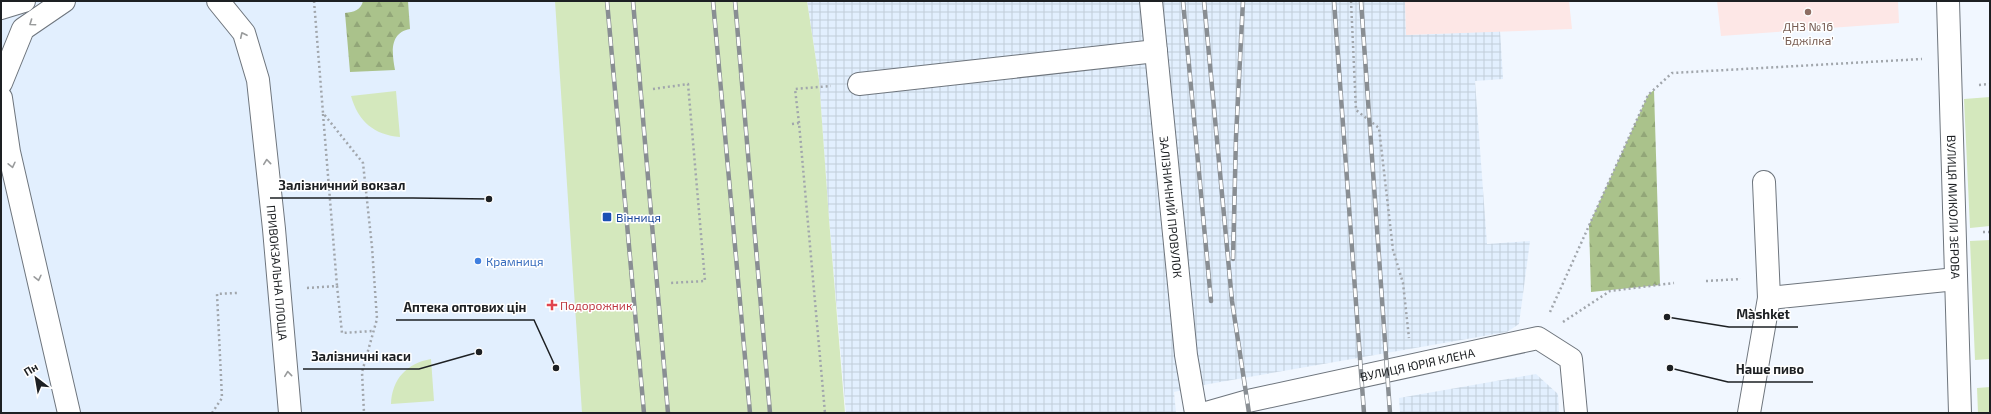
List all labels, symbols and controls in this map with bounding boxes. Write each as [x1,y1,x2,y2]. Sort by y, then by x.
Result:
marker: ДНЗ №16 'Бджілка' [1803,7,1813,17]
one-way arrow [29,19,36,26]
place label: ДНЗ №16 'Бджілка' [1782,19,1834,47]
one-way arrow [240,32,248,39]
street label: ЗАЛІЗНИЧНИЙ ПРОВУЛОК [1157,135,1185,279]
street label: ВУЛИЦЯ МИКОЛИ ЗЕРОВА [1945,135,1963,280]
one-way arrow [263,159,272,165]
one-way arrow [7,161,15,168]
callout: Залізничний вокзал [270,173,413,198]
text: Залізничний вокзал [279,177,405,193]
street label: ПРИВОКЗАЛЬНА ПЛОЩА [264,204,291,342]
place label: Вінниця [616,210,661,224]
marker: Вінниця [601,211,613,223]
place label: Крамниця [486,254,543,268]
marker: Крамниця [473,256,483,266]
one-way arrow [33,275,41,281]
callout: Аптека оптових цін [396,295,534,320]
place label: Подорожник [560,298,633,312]
text: Аптека оптових цін [404,299,527,315]
marker: Подорожник [547,300,557,310]
callout: Màshket [1729,302,1798,327]
text: Màshket [1736,306,1791,322]
callout: Залізничні каси [303,344,419,369]
street label: ВУЛИЦЯ ЮРІЯ КЛЕНА [1359,345,1476,383]
text: Залізничні каси [311,348,411,364]
callout: Наше пиво [1728,357,1813,382]
north arrow [16,358,56,398]
text: Пн [21,360,40,378]
text: Наше пиво [1736,361,1805,377]
one-way arrow [283,371,292,377]

